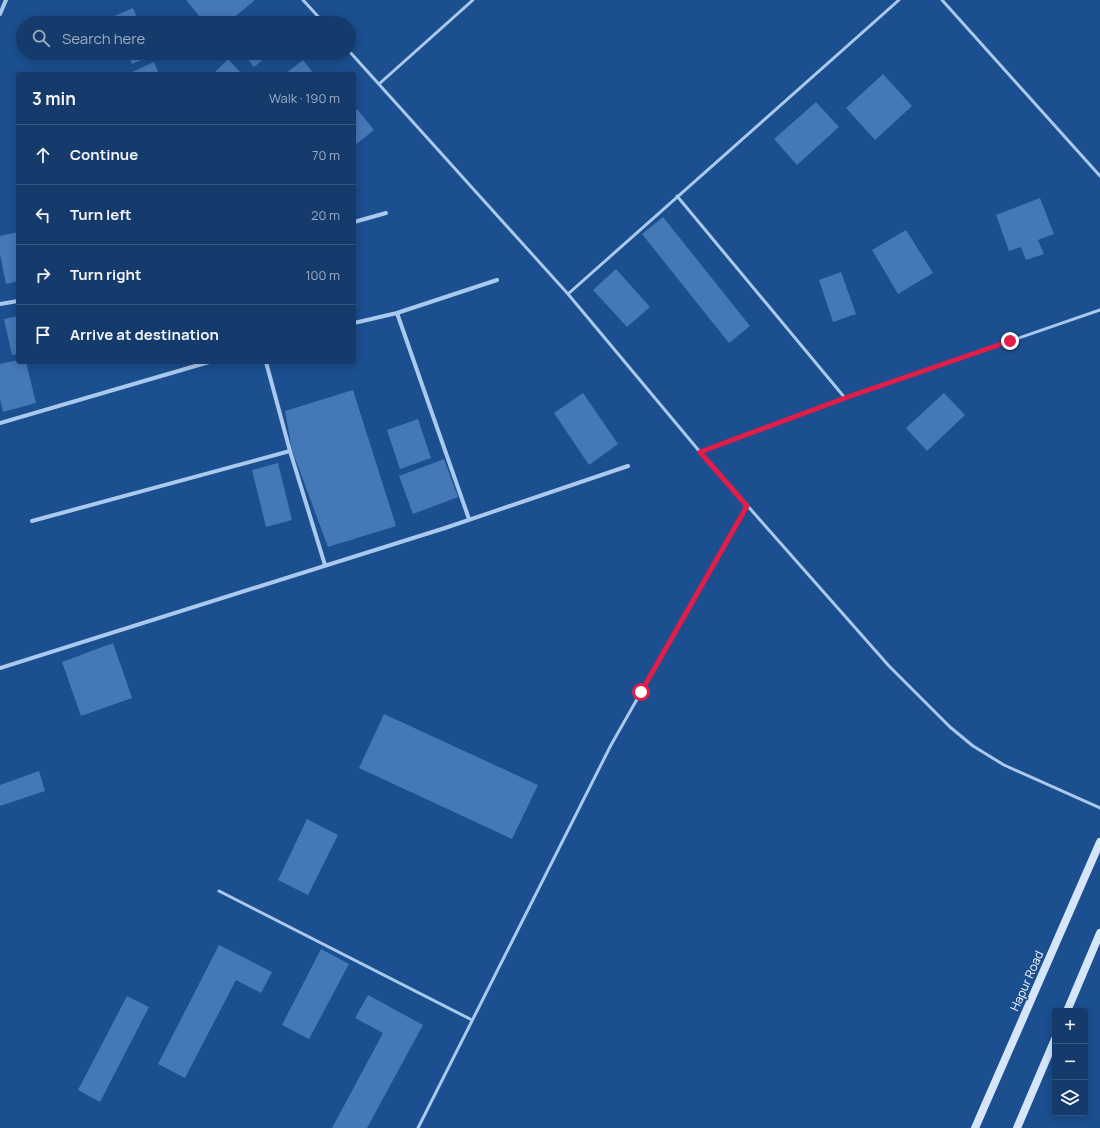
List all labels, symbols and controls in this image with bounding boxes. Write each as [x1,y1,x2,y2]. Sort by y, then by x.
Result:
search box [16,16,356,60]
icon: search [30,27,52,49]
text: Search here [62,28,145,49]
text: 3 min [32,87,76,110]
text: Walk · 190 m [269,89,340,107]
icon: ahead [32,144,54,166]
text: Continue [70,144,138,165]
text: 70 m [312,146,340,164]
icon: left [32,204,54,226]
text: Turn left [70,204,132,225]
text: 20 m [311,206,340,224]
icon: right [32,264,54,286]
text: Turn right [70,264,141,285]
text: 100 m [305,266,340,284]
icon: arrive [32,324,54,346]
text: Arrive at destination [70,324,219,345]
route end [1001,332,1019,350]
route start [632,683,650,701]
street label: Hapur Road [1006,948,1047,1014]
map controls [1052,1008,1088,1116]
button: + [1052,1008,1088,1044]
button: − [1052,1044,1088,1080]
button: layers [1052,1080,1088,1116]

